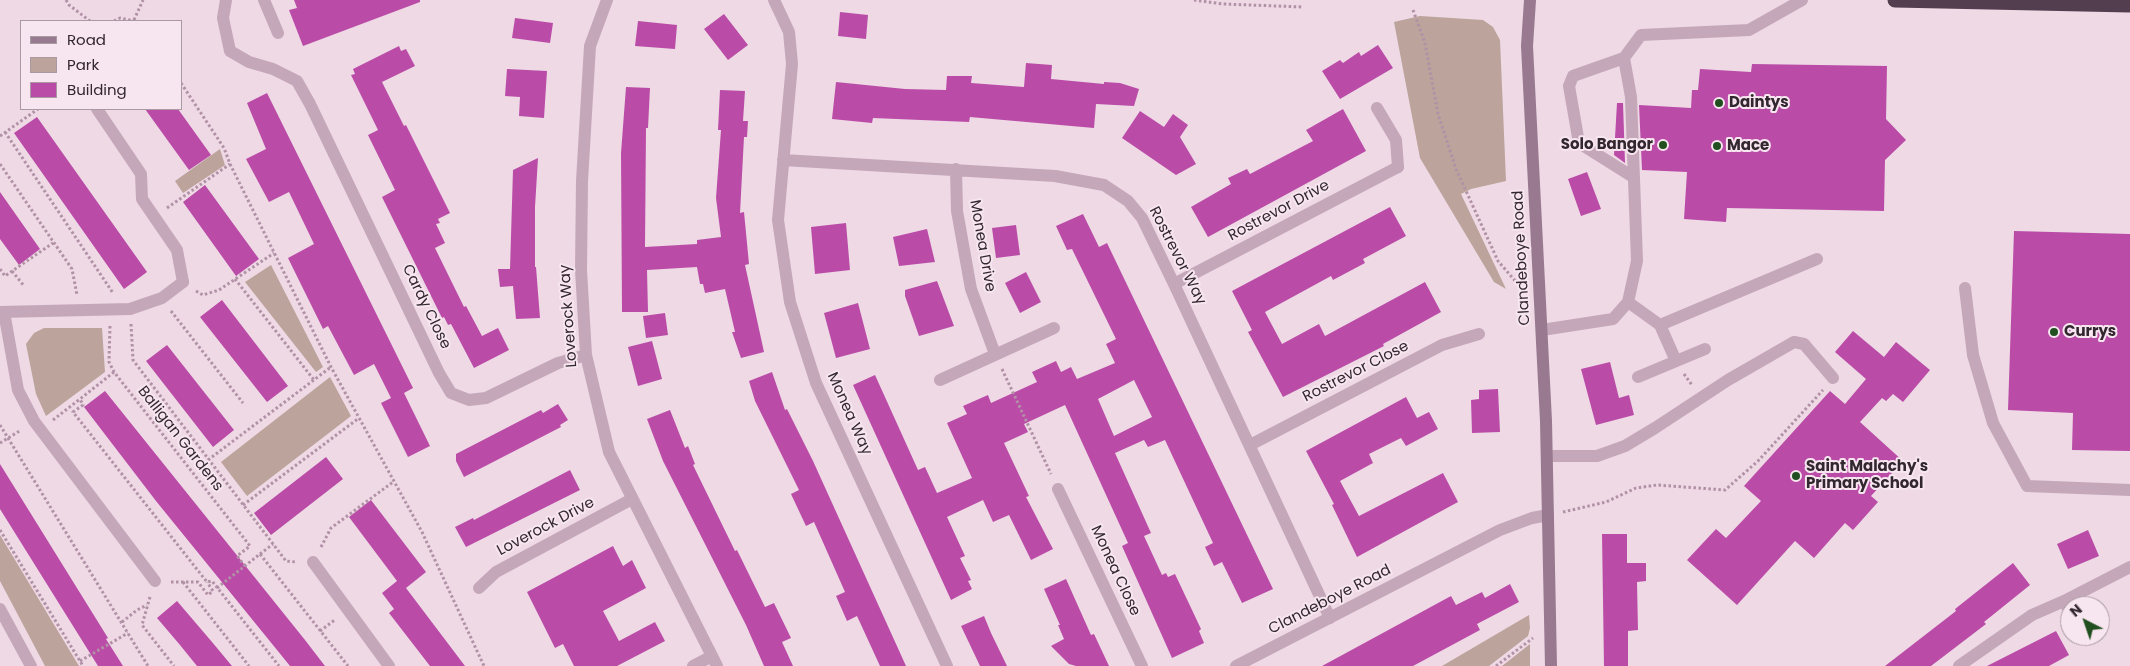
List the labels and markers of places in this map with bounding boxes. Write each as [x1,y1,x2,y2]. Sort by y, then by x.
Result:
place label: Daintys [1729,94,1789,112]
marker: Daintys [1713,97,1725,109]
place label: Solo Bangor [1561,136,1653,154]
place label: Mace [1727,137,1769,155]
marker: Solo Bangor [1657,139,1669,151]
marker: Mace [1711,140,1723,152]
place label: Currys [2064,323,2116,341]
marker: Currys [2048,326,2060,338]
place label: Saint Malachy's Primary School [1806,458,1928,493]
marker: Saint Malachy's Primary School [1790,470,1802,482]

